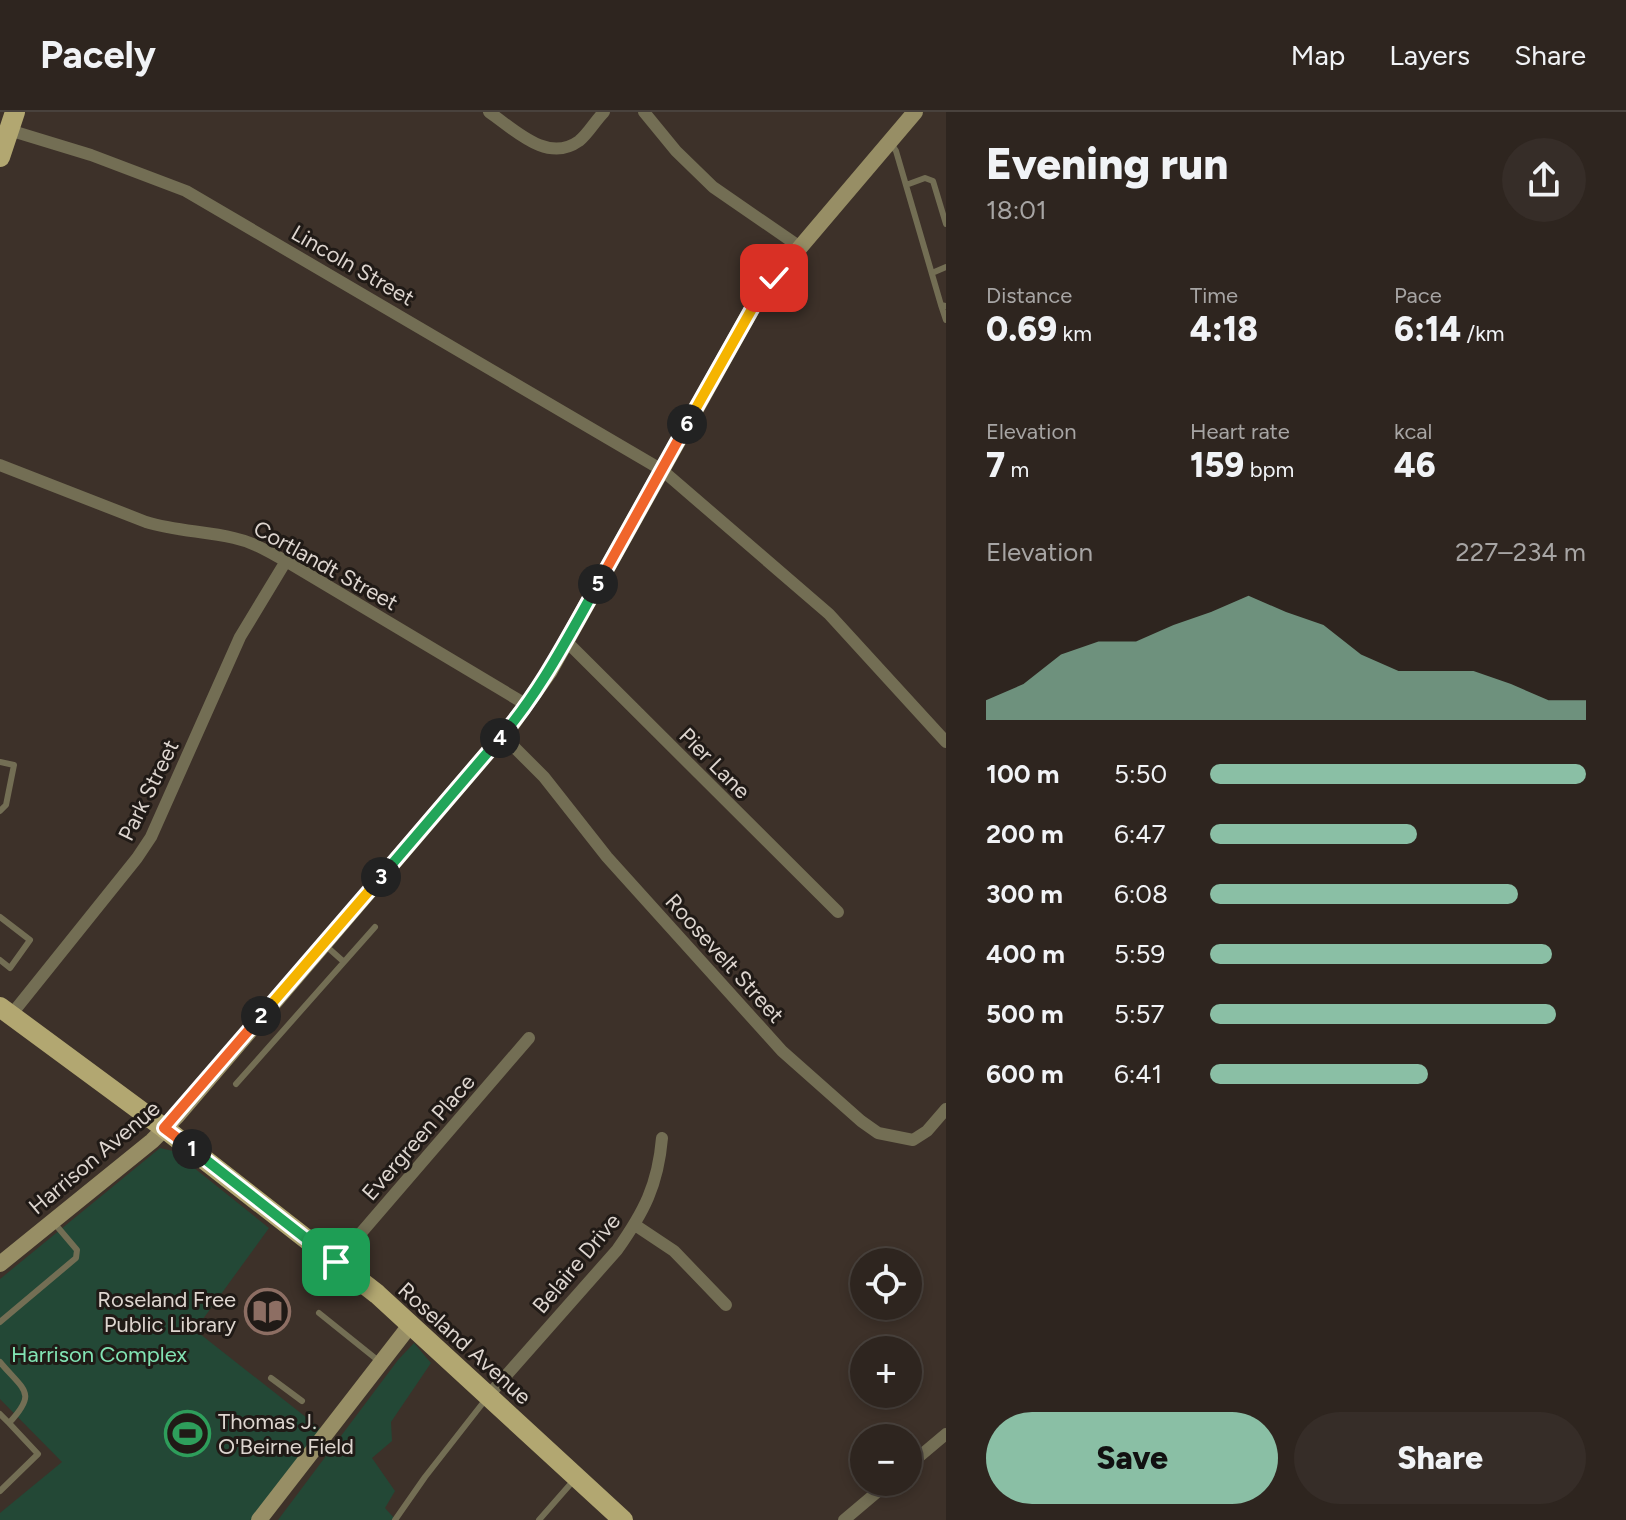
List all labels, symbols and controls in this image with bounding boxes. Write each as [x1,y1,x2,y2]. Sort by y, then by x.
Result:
text: Pacely [40,32,156,78]
text: Map [1291,38,1345,72]
text: Layers [1389,38,1470,72]
text: Share [1514,38,1586,72]
text: Evening run [986,137,1228,190]
button: share [1502,138,1586,222]
text: 18:01 [986,194,1047,226]
street label: Lincoln Street [286,219,419,312]
pin [740,244,808,312]
icon: check [752,256,796,300]
text: Distance [986,282,1072,309]
text: Time [1190,282,1238,309]
text: Pace [1394,282,1442,309]
text: 0.69 [986,309,1057,350]
text: 4:18 [1190,309,1258,350]
text: 6:14 [1394,309,1461,350]
text: km [1057,320,1092,347]
text: /km [1461,320,1505,347]
pin: 6 [667,404,707,444]
text: 6 [681,410,693,437]
text: Elevation [986,418,1076,445]
text: Heart rate [1190,418,1290,445]
text: kcal [1394,418,1432,445]
text: 7 [986,445,1005,486]
text: 159 [1190,445,1244,486]
text: 46 [1394,445,1436,486]
text: m [1005,456,1029,483]
text: bpm [1244,456,1294,483]
street label: Cortlandt Street [249,515,403,616]
text: Elevation [986,536,1093,568]
text: 227–234 m [1455,536,1586,568]
pin: 5 [578,564,618,604]
text: 5 [592,570,604,597]
pin: 4 [480,718,520,758]
street label: Pier Lane [673,722,756,805]
text: 4 [493,724,507,751]
street label: Park Street [112,735,184,845]
text: 100 m [986,758,1060,790]
text: 5:50 [1114,758,1167,790]
text: 200 m [986,818,1064,850]
text: 6:47 [1114,818,1165,850]
pin: 3 [361,857,401,897]
text: 3 [375,863,387,890]
text: 300 m [986,878,1063,910]
text: 6:08 [1114,878,1168,910]
street label: Roosevelt Street [660,888,790,1029]
text: 400 m [986,938,1065,970]
text: 5:59 [1114,938,1165,970]
pin: 2 [241,996,281,1036]
text: 500 m [986,998,1064,1030]
text: 5:57 [1114,998,1164,1030]
text: 2 [255,1002,267,1029]
text: 600 m [986,1058,1064,1090]
text: 6:41 [1114,1058,1162,1090]
street label: Evergreen Place [356,1069,481,1206]
street label: Harrison Avenue [23,1095,165,1220]
pin: 1 [172,1129,212,1169]
text: 1 [187,1135,197,1162]
street label: Belaire Drive [527,1208,626,1319]
pin [302,1228,370,1296]
icon: arrive [314,1240,358,1284]
map controls [850,1248,922,1496]
button: locate [850,1248,922,1320]
street label: Roseland Avenue [393,1277,537,1410]
place label: Roseland Free Public Library [97,1286,236,1338]
library icon: Roseland Free Public Library [243,1288,291,1336]
button: + [850,1336,922,1408]
park label: Harrison Complex [11,1341,188,1368]
place label: Thomas J. O'Beirne Field [218,1408,354,1460]
sports icon: Thomas J. O'Beirne Field [163,1410,211,1458]
button: Save [986,1412,1278,1504]
button: Share [1294,1412,1586,1504]
button: − [850,1424,922,1496]

